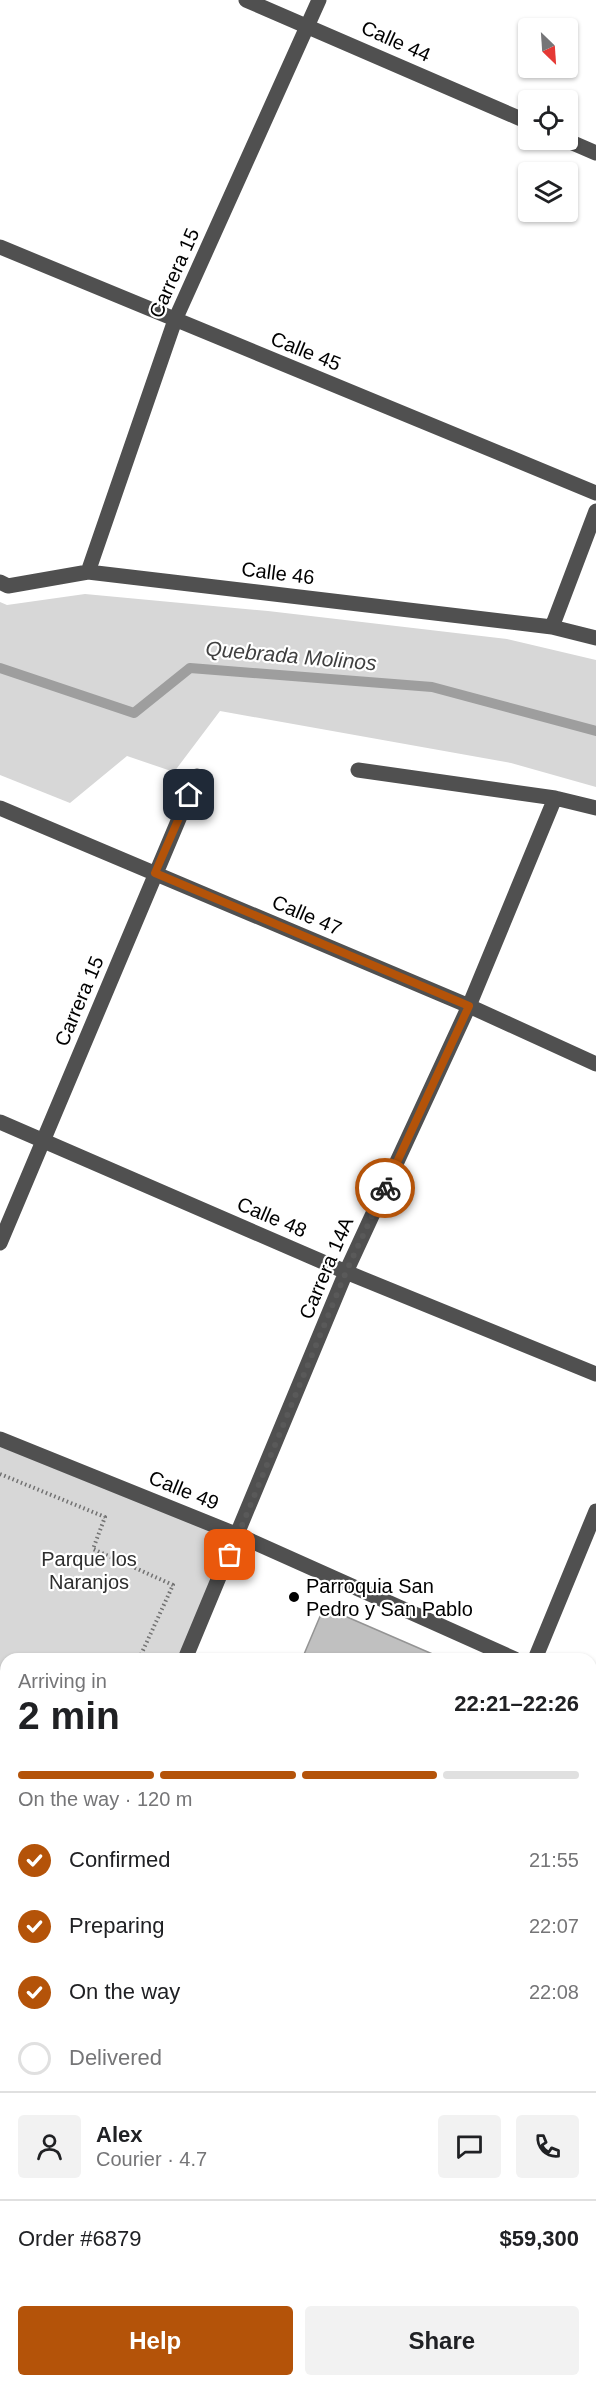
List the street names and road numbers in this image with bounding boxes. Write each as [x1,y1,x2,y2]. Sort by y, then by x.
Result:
street label: Calle 44 [358,16,434,66]
street label: Carrera 15 [145,225,203,321]
street label: Calle 45 [268,327,344,375]
street label: Calle 46 [240,558,316,588]
street label: Calle 47 [269,891,345,939]
street label: Carrera 15 [50,953,108,1049]
street label: Calle 48 [234,1193,310,1241]
street label: Carrera 14A [295,1213,358,1322]
street label: Calle 49 [146,1466,222,1514]

